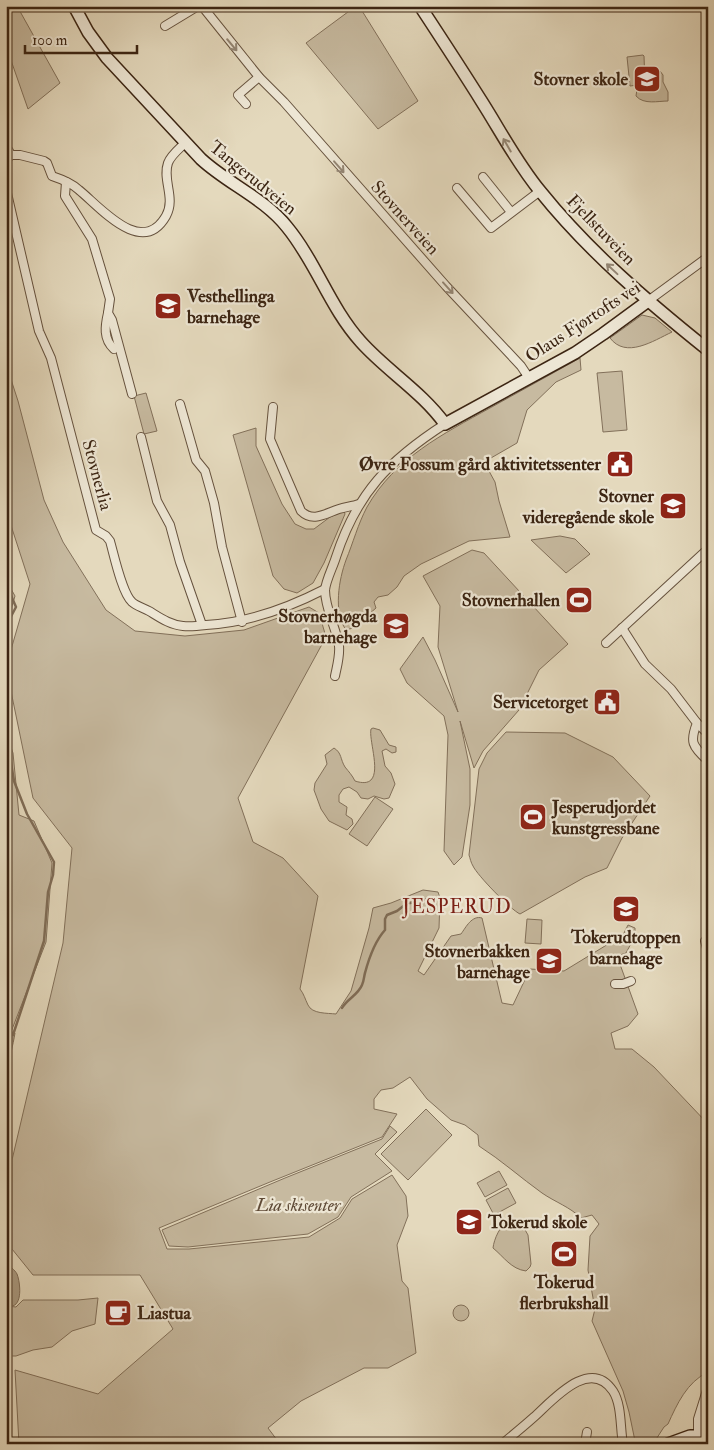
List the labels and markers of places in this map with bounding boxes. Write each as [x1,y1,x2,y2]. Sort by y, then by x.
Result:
school or university icon: Stovner skole [632,64,662,94]
place label: Stovner skole [534,68,628,91]
place label: Vesthellinga barnehage [186,285,275,329]
school or university icon: Vesthellinga barnehage [153,291,183,321]
public building icon: Øvre Fossum gård aktivitetssenter [605,449,635,479]
place label: Øvre Fossum gård aktivitetssenter [359,453,601,476]
place label: Stovner videregående skole [522,485,654,529]
school or university icon: Stovner videregående skole [658,491,688,521]
sports icon: Stovnerhallen [564,585,594,615]
place label: Stovnerhallen [462,589,561,612]
place label: Stovnerhøgda barnehage [278,605,378,649]
school or university icon: Stovnerhøgda barnehage [381,611,411,641]
public building icon: Servicetorget [592,687,622,717]
place label: Servicetorget [493,691,588,714]
place label: Jesperudjordet kunstgressbane [551,796,660,840]
sports icon: Jesperudjordet kunstgressbane [518,802,548,832]
school or university icon: Tokerudtoppen barnehage [611,894,641,924]
place label: Tokerudtoppen barnehage [570,926,682,970]
place label: Stovnerbakken barnehage [425,940,531,984]
school or university icon: Stovnerbakken barnehage [534,946,564,976]
school or university icon: Tokerud skole [454,1207,484,1237]
place label: Tokerud skole [487,1211,588,1234]
sports icon: Tokerud flerbrukshall [549,1239,579,1269]
place label: Tokerud flerbrukshall [518,1271,609,1315]
cafe icon: Liastua [103,1298,133,1328]
place label: Liastua [137,1302,192,1325]

